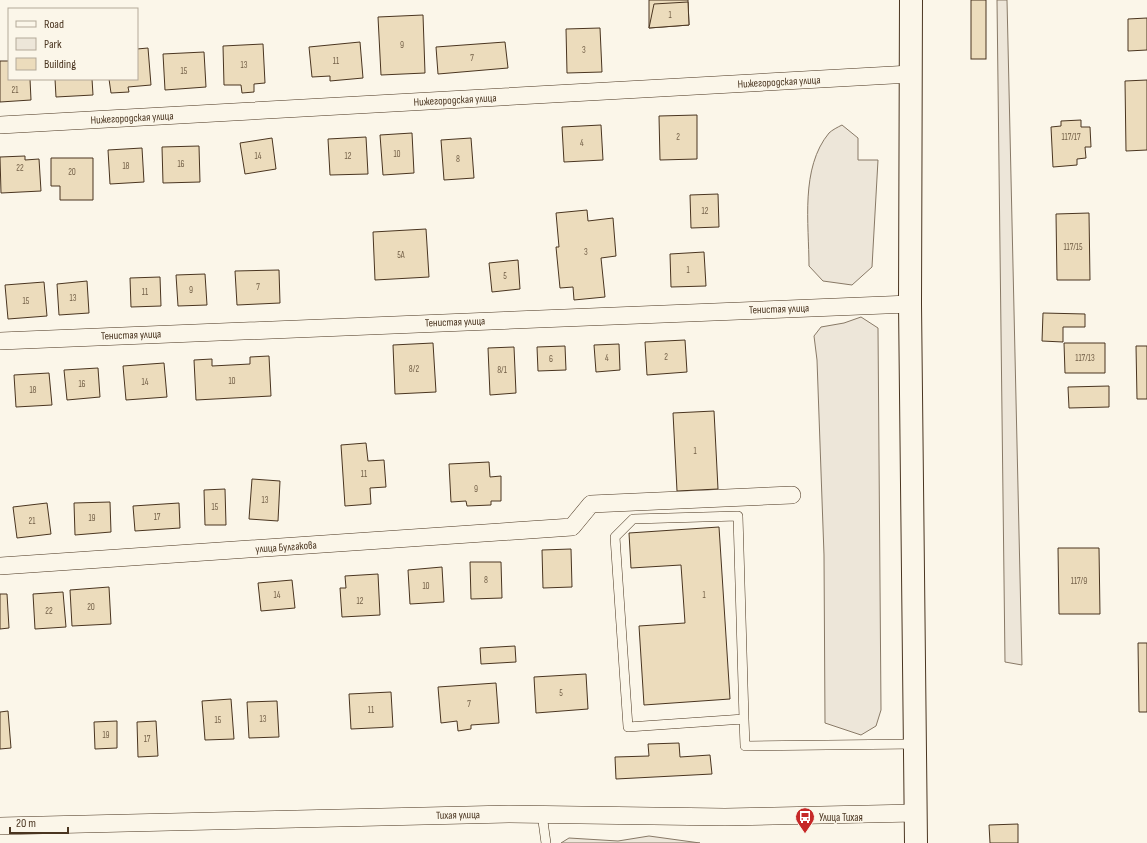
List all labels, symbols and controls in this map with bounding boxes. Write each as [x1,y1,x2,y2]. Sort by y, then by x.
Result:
legend [8,8,138,80]
house number: 1 [668,10,672,21]
text: Road [44,17,64,32]
text: Park [44,37,62,52]
house number: 9 [400,40,404,51]
house number: 3 [582,45,586,56]
house number: 7 [470,53,474,64]
house number: 11 [333,56,340,67]
text: Building [44,57,76,72]
house number: 13 [241,60,248,71]
house number: 15 [181,66,188,77]
street label: Нижегородская улица [737,73,821,91]
house number: 21 [12,85,19,96]
street label: Нижегородская улица [413,91,497,109]
street label: Нижегородская улица [90,109,174,127]
house number: 2 [676,132,680,143]
house number: 117/17 [1061,132,1081,143]
house number: 4 [580,138,584,149]
house number: 10 [393,149,401,160]
house number: 14 [255,151,262,162]
house number: 12 [345,151,352,162]
house number: 8 [456,154,460,165]
house number: 16 [177,159,185,170]
house number: 18 [122,161,130,172]
house number: 22 [16,163,24,174]
house number: 20 [68,167,76,178]
house number: 12 [702,206,709,217]
house number: 117/15 [1063,242,1083,253]
house number: 3 [584,247,588,258]
house number: 5А [397,250,405,261]
house number: 1 [686,265,690,276]
house number: 5 [503,271,507,282]
house number: 7 [256,282,260,293]
house number: 9 [189,285,193,296]
house number: 11 [142,287,149,298]
house number: 13 [70,293,77,304]
house number: 15 [23,296,30,307]
street label: Тенистая улица [749,301,809,317]
street label: Тенистая улица [425,314,485,330]
street label: Тенистая улица [101,327,161,343]
house number: 2 [664,352,668,363]
house number: 4 [605,353,609,364]
house number: 117/13 [1075,353,1095,364]
house number: 6 [549,354,553,365]
house number: 8/2 [409,364,419,375]
house number: 8/1 [497,365,508,376]
house number: 10 [228,376,236,387]
house number: 14 [142,377,149,388]
house number: 16 [78,379,86,390]
house number: 18 [29,385,37,396]
house number: 1 [693,446,697,457]
house number: 11 [361,469,368,480]
house number: 9 [474,484,478,495]
house number: 13 [262,495,269,506]
house number: 15 [212,502,219,513]
house number: 17 [154,512,161,523]
house number: 19 [88,513,96,524]
house number: 21 [29,516,36,527]
street label: улица Булгакова [255,538,317,556]
house number: 8 [484,575,488,586]
house number: 117/9 [1071,576,1087,587]
house number: 10 [422,581,430,592]
house number: 14 [274,590,281,601]
house number: 1 [702,590,706,601]
house number: 12 [357,596,364,607]
house number: 20 [87,602,95,613]
house number: 22 [45,606,53,617]
house number: 5 [559,688,563,699]
house number: 7 [467,699,471,710]
house number: 11 [368,705,375,716]
house number: 13 [260,714,267,725]
house number: 15 [215,715,222,726]
house number: 19 [102,730,110,741]
house number: 17 [144,734,151,745]
bus stop icon: Улица Тихая [794,806,816,834]
street label: Тихая улица [436,808,480,822]
scale bar [10,809,68,835]
place label: Улица Тихая [819,811,863,824]
text: 20 m [16,816,36,831]

